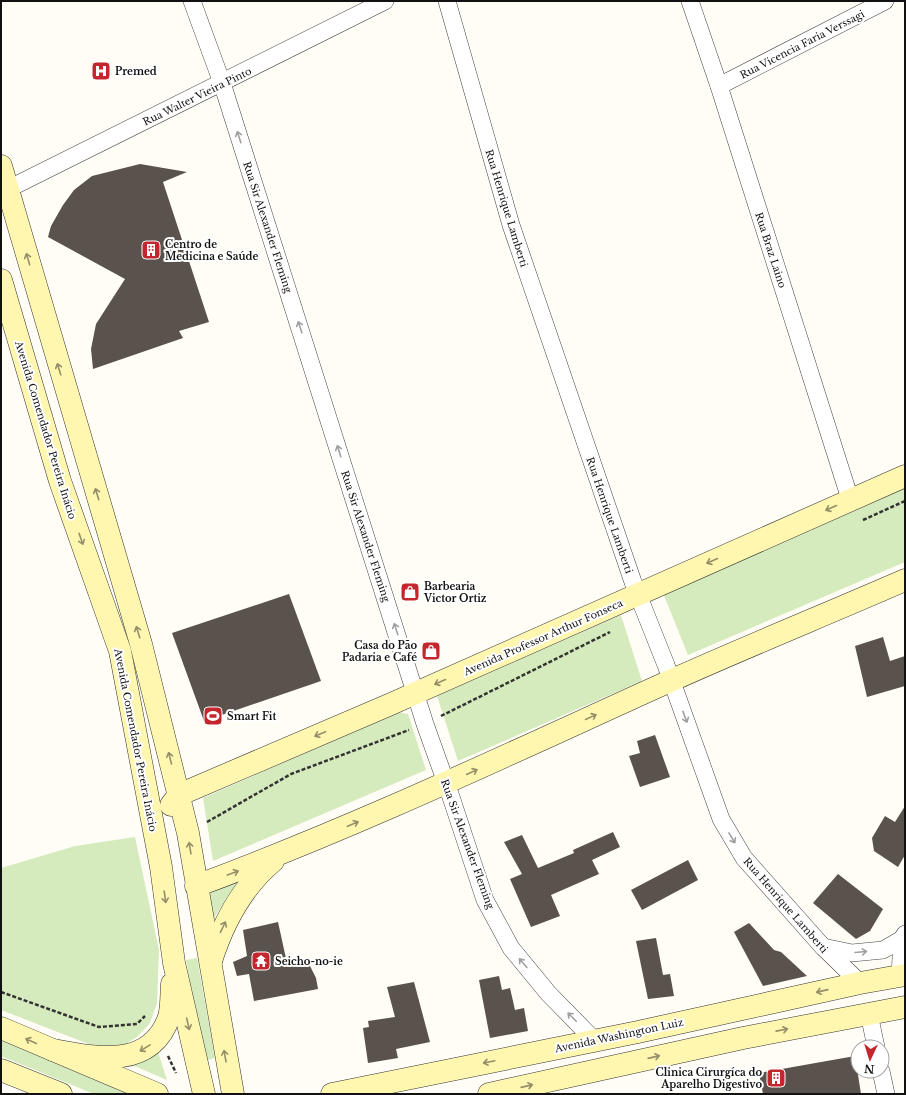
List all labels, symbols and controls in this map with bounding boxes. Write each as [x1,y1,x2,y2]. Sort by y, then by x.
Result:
street label: Rua Vicencia Faria Verssagi [738,7,867,82]
hospital icon: Premed [90,60,112,82]
street label: Rua Walter Vieira Pinto [141,64,254,128]
place label: Premed [115,65,157,78]
one-way arrow [235,131,242,144]
street label: Rua Henrique Lamberti [482,148,531,269]
street label: Rua Sir Alexander Fleming [240,160,295,295]
street label: Rua Braz Laino [752,211,789,290]
place label: Centro de Medicina e Saúde [165,238,258,263]
building icon: Centro de Medicina e Saúde [140,239,162,261]
one-way arrow [23,253,31,266]
one-way arrow [296,321,303,334]
street label: Avenida Comendador Pereira Inácio [12,338,79,521]
one-way arrow [55,363,62,376]
one-way arrow [335,445,342,458]
street label: Rua Henrique Lamberti [583,455,636,576]
street label: Rua Sir Alexander Fleming [338,469,393,604]
one-way arrow [93,487,100,500]
one-way arrow [825,505,837,512]
one-way arrow [77,533,85,545]
one-way arrow [707,558,719,566]
place label: Barbearia Victor Ortiz [423,580,487,605]
shop icon: Barbearia Victor Ortiz [399,581,421,603]
street label: Avenida Professor Arthur Fonseca [461,596,625,679]
one-way arrow [391,623,399,635]
one-way arrow [134,625,141,638]
place label: Casa do Pão Padaria e Café [342,639,417,664]
shop icon: Casa do Pão Padaria e Café [420,640,442,662]
street label: Avenida Comendador Pereira Inácio [111,647,160,833]
one-way arrow [434,679,446,686]
sports icon: Smart Fit [202,705,224,727]
place label: Smart Fit [227,710,276,723]
one-way arrow [681,711,689,723]
one-way arrow [584,713,596,721]
one-way arrow [315,731,327,738]
one-way arrow [166,751,173,764]
one-way arrow [466,767,478,775]
street label: Rua Sir Alexander Fleming [438,777,497,912]
one-way arrow [347,819,359,827]
one-way arrow [729,832,737,844]
one-way arrow [186,842,194,855]
street label: Rua Henrique Lamberti [741,855,831,956]
one-way arrow [227,868,239,876]
one-way arrow [161,890,169,903]
one-way arrow [219,922,227,934]
one-way arrow [854,948,867,955]
temple icon: Seicho-no-ie [250,950,272,972]
place label: Seicho-no-ie [275,955,343,968]
one-way arrow [518,958,527,968]
one-way arrow [816,988,829,996]
one-way arrow [567,1012,576,1022]
street label: Avenida Washington Luiz [553,1015,685,1056]
one-way arrow [185,1018,193,1031]
one-way arrow [775,1026,788,1034]
one-way arrow [25,1037,37,1044]
north arrow [850,1039,890,1079]
one-way arrow [139,1044,151,1052]
one-way arrow [221,1050,229,1063]
one-way arrow [648,1053,661,1061]
one-way arrow [482,1058,495,1066]
text: N [863,1062,875,1076]
place label: Clinica Cirurgíca do Aparelho Digestivo [656,1066,762,1091]
building icon: Clinica Cirurgíca do Aparelho Digestivo [765,1067,787,1089]
one-way arrow [521,1081,534,1089]

